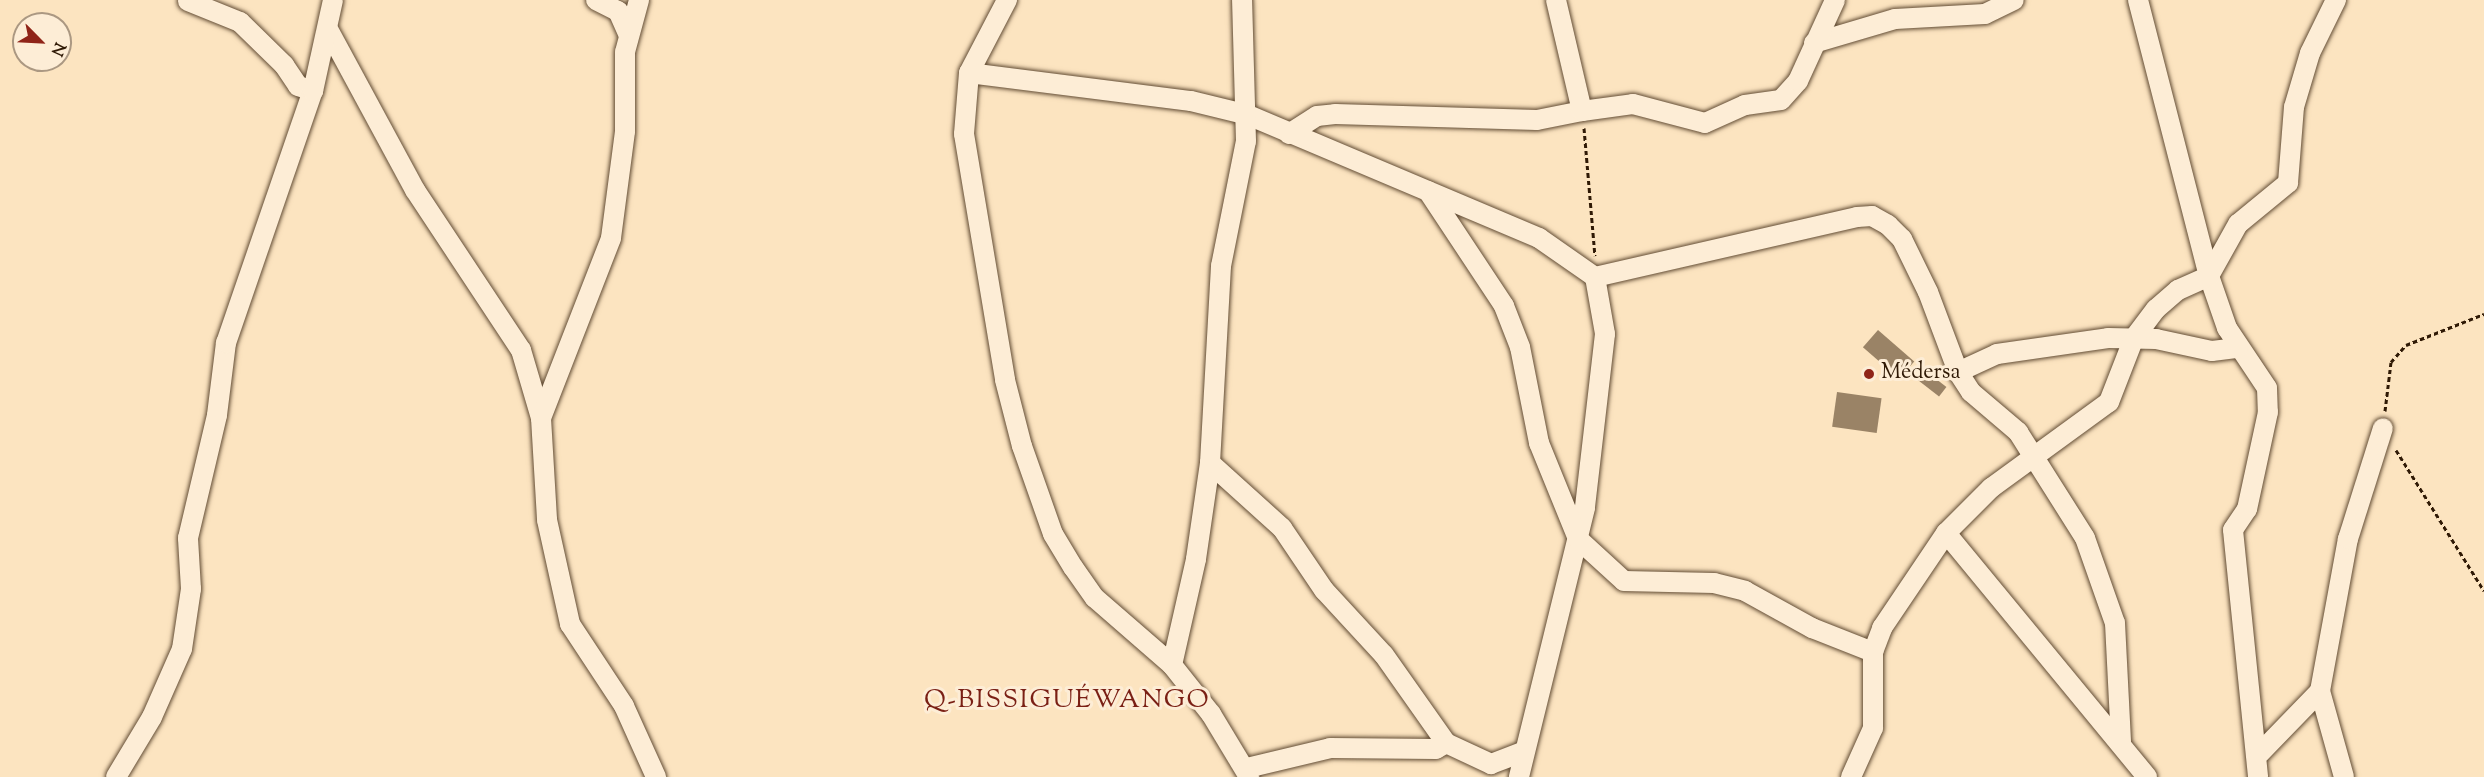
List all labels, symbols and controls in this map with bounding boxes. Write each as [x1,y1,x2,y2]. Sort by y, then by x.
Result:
north arrow [12,12,72,72]
text: N [44,38,70,59]
place label: Médersa [1881,361,1961,387]
marker: Médersa [1862,367,1876,381]
district label: Q-BISSIGUÉWANGO [924,685,1210,717]

